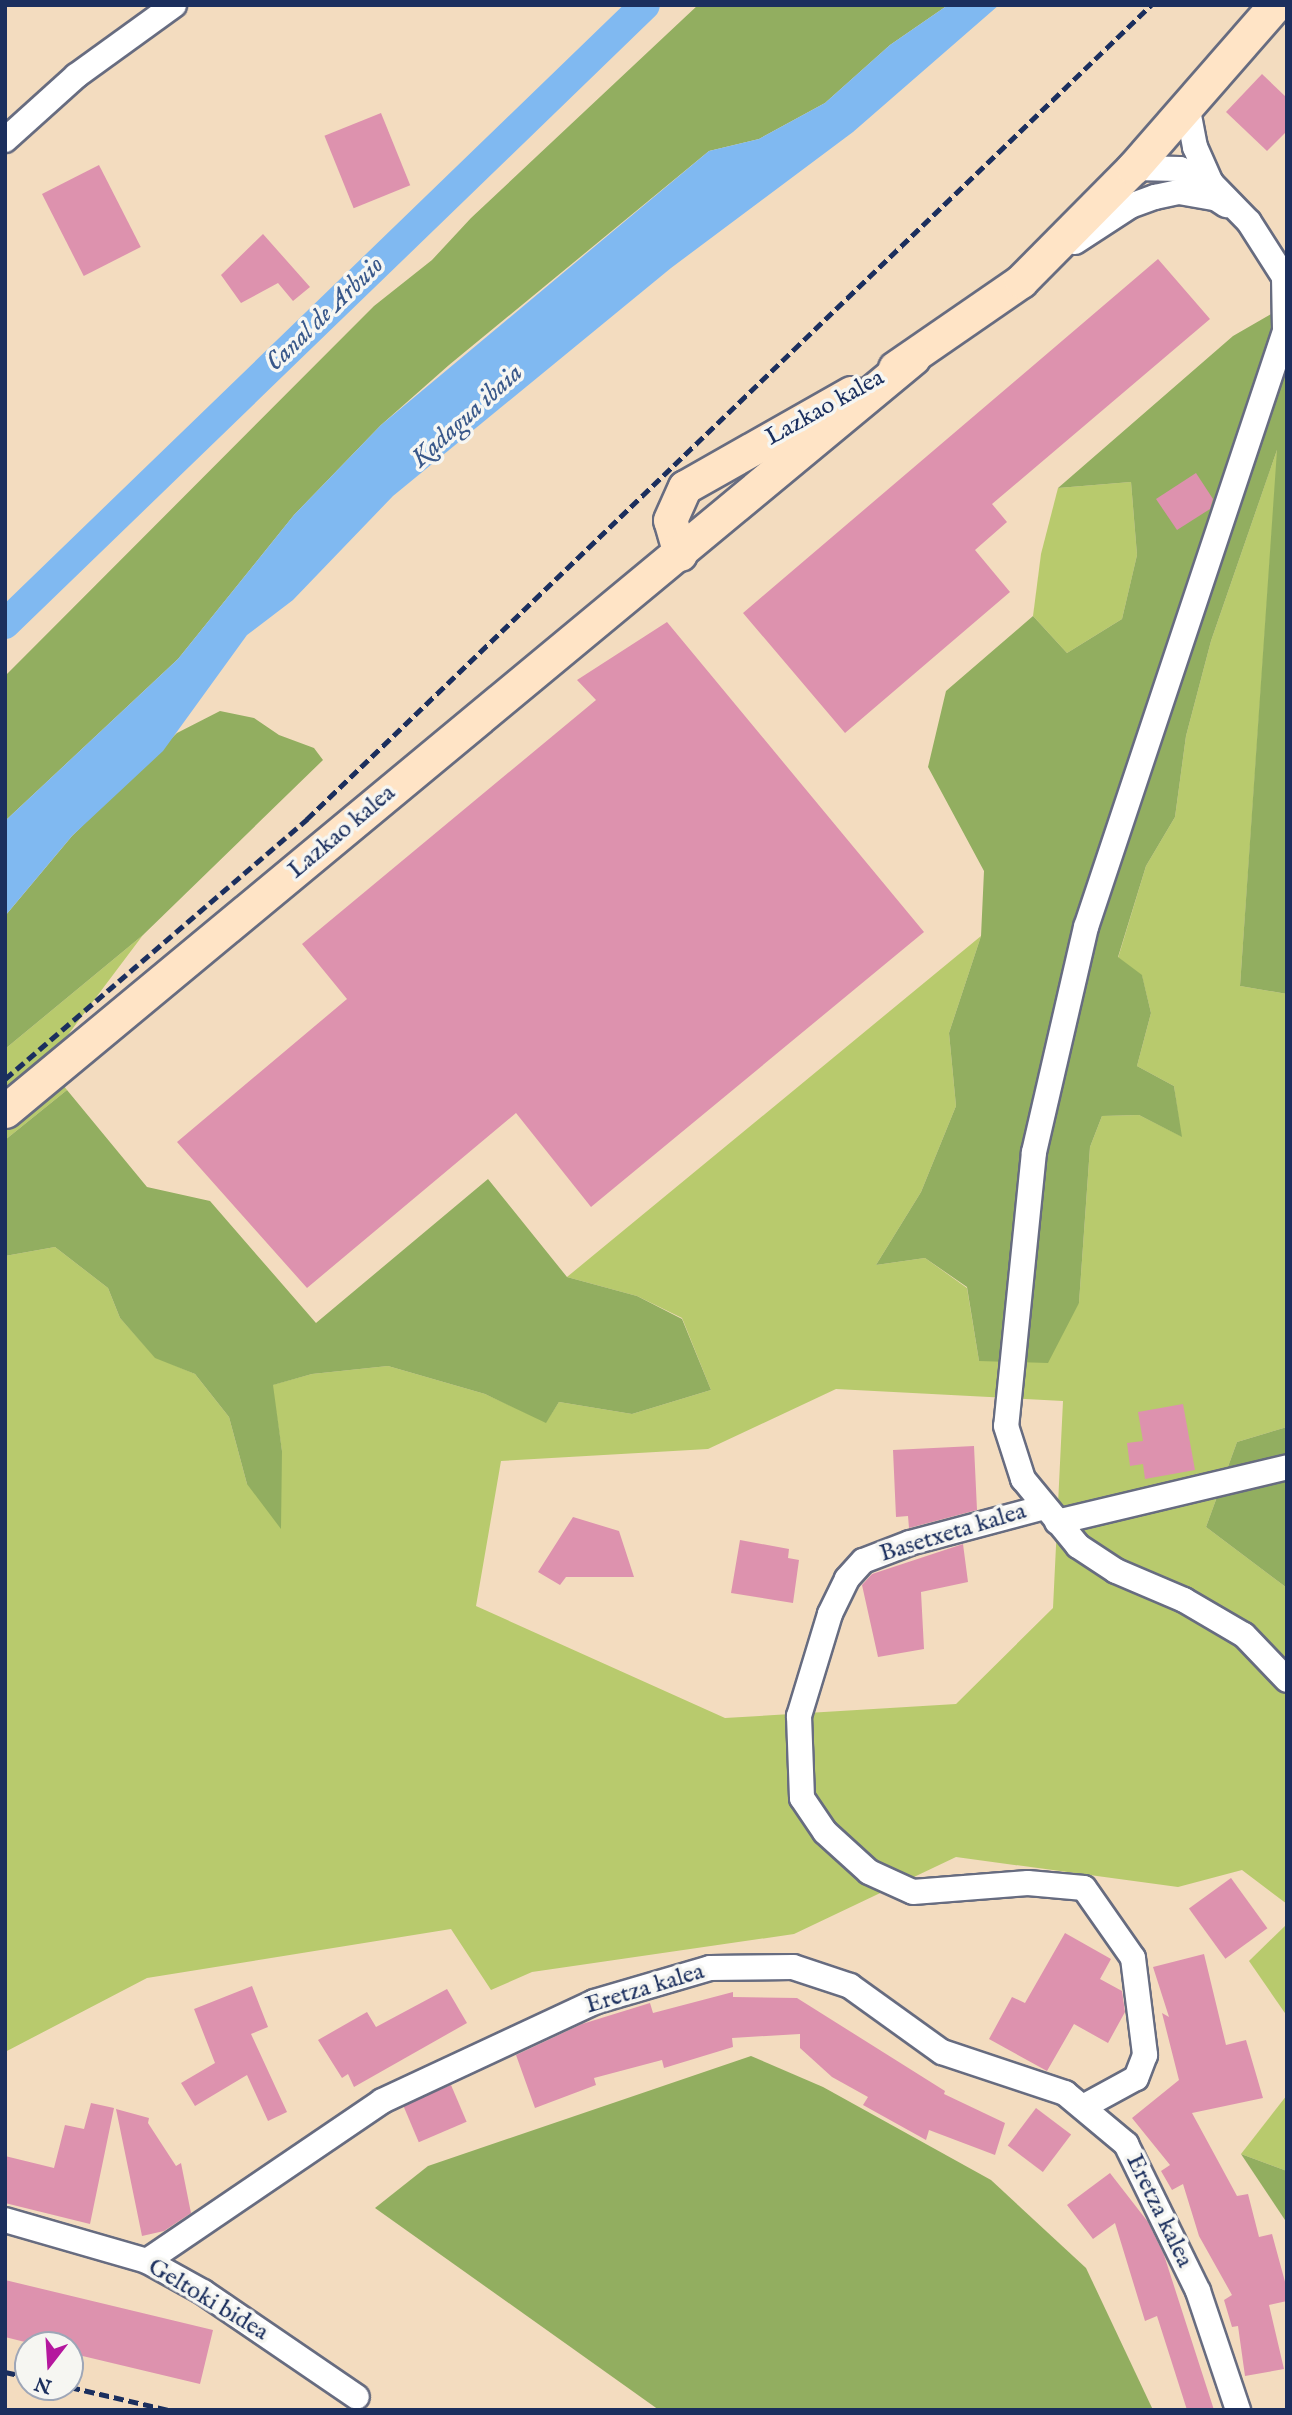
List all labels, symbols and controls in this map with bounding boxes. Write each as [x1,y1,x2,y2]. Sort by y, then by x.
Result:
water label: Canal de Arbuio [259,250,391,378]
water label: Kadagua ibaia [405,358,529,474]
street label: Lazkao kalea [761,364,889,452]
street label: Lazkao kalea [283,779,401,885]
street label: Basetxeta kalea [876,1497,1030,1569]
street label: Eretza kalea [582,1957,708,2021]
street label: Eretza kalea [1119,2150,1199,2272]
street label: Geltoki bidea [143,2253,273,2347]
north arrow [14,2331,84,2401]
text: N [32,2370,55,2398]

